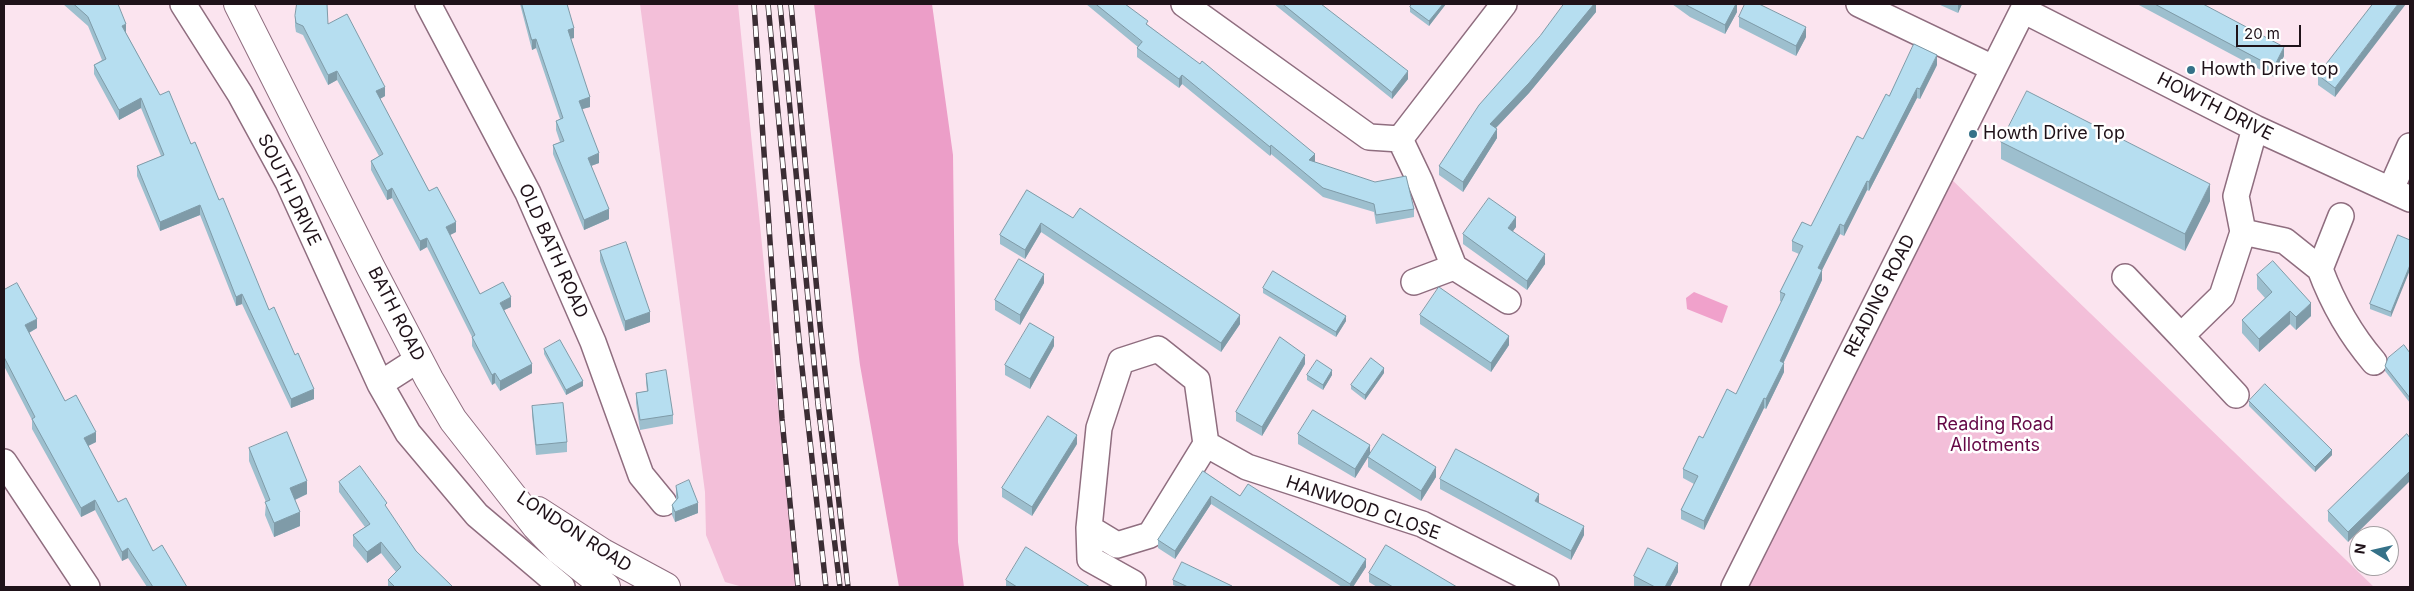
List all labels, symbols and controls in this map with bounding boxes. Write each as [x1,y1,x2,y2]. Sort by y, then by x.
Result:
scale bar [2239,15,2304,47]
text: 20 m [2244,24,2280,43]
place label: Howth Drive top [2201,59,2338,81]
marker: Howth Drive top [2185,64,2197,76]
street label: HOWTH DRIVE [2153,68,2277,146]
place label: Howth Drive Top [1983,123,2125,145]
marker: Howth Drive Top [1967,128,1979,140]
street label: SOUTH DRIVE [253,131,325,249]
street label: OLD BATH ROAD [514,180,592,322]
street label: READING ROAD [1840,231,1920,361]
street label: BATH ROAD [363,263,429,365]
park label: Reading Road Allotments [1936,414,2054,456]
street label: HANWOOD CLOSE [1283,471,1443,545]
street label: LONDON ROAD [513,487,635,577]
north arrow [2349,526,2399,576]
text: N [2350,542,2369,555]

